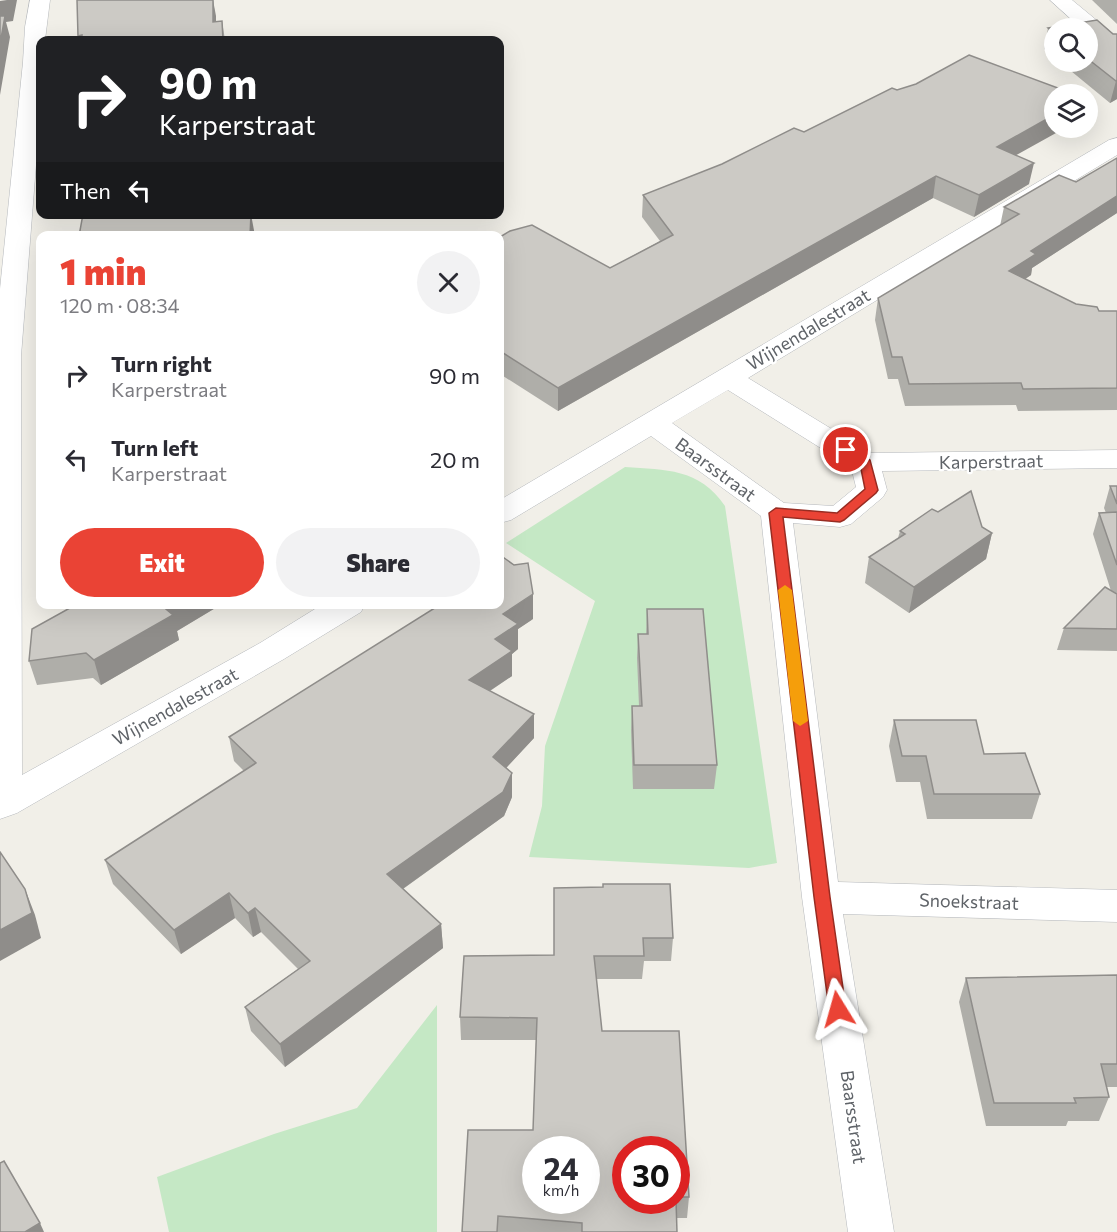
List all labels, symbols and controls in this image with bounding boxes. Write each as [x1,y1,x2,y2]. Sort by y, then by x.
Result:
map controls [1044,18,1098,138]
button: search [1044,18,1098,72]
text: 90 m [159,56,258,108]
icon: right [60,60,138,138]
button: layers [1044,84,1098,138]
text: Karperstraat [159,108,316,141]
icon: left [123,174,156,207]
text: Then [60,177,111,204]
text: 1 min [60,248,146,292]
button: close [417,251,480,314]
street label: Wijnendalestraat [742,283,874,375]
text: 120 m · 08:34 [60,293,180,317]
text: Turn right [111,350,212,377]
icon: right [60,359,93,392]
text: 90 m [429,362,480,389]
text: Karperstraat [111,377,227,401]
pin [820,424,871,475]
street label: Baarsstraat [671,432,761,506]
icon: arrive [829,433,862,466]
text: Turn left [111,434,198,461]
icon: left [60,443,93,476]
text: 20 m [430,446,480,473]
street label: Karperstraat [939,449,1043,473]
text: Karperstraat [111,461,227,485]
button: Exit [60,528,264,597]
button: Share [276,528,480,597]
street label: Wijnendalestraat [108,662,242,750]
street label: Snoekstraat [919,888,1019,914]
position arrow [806,977,870,1041]
street label: Baarsstraat [837,1069,871,1165]
speed limit sign: 30 [612,1136,690,1214]
text: 24 [543,1149,579,1186]
text: km/h [543,1181,579,1199]

